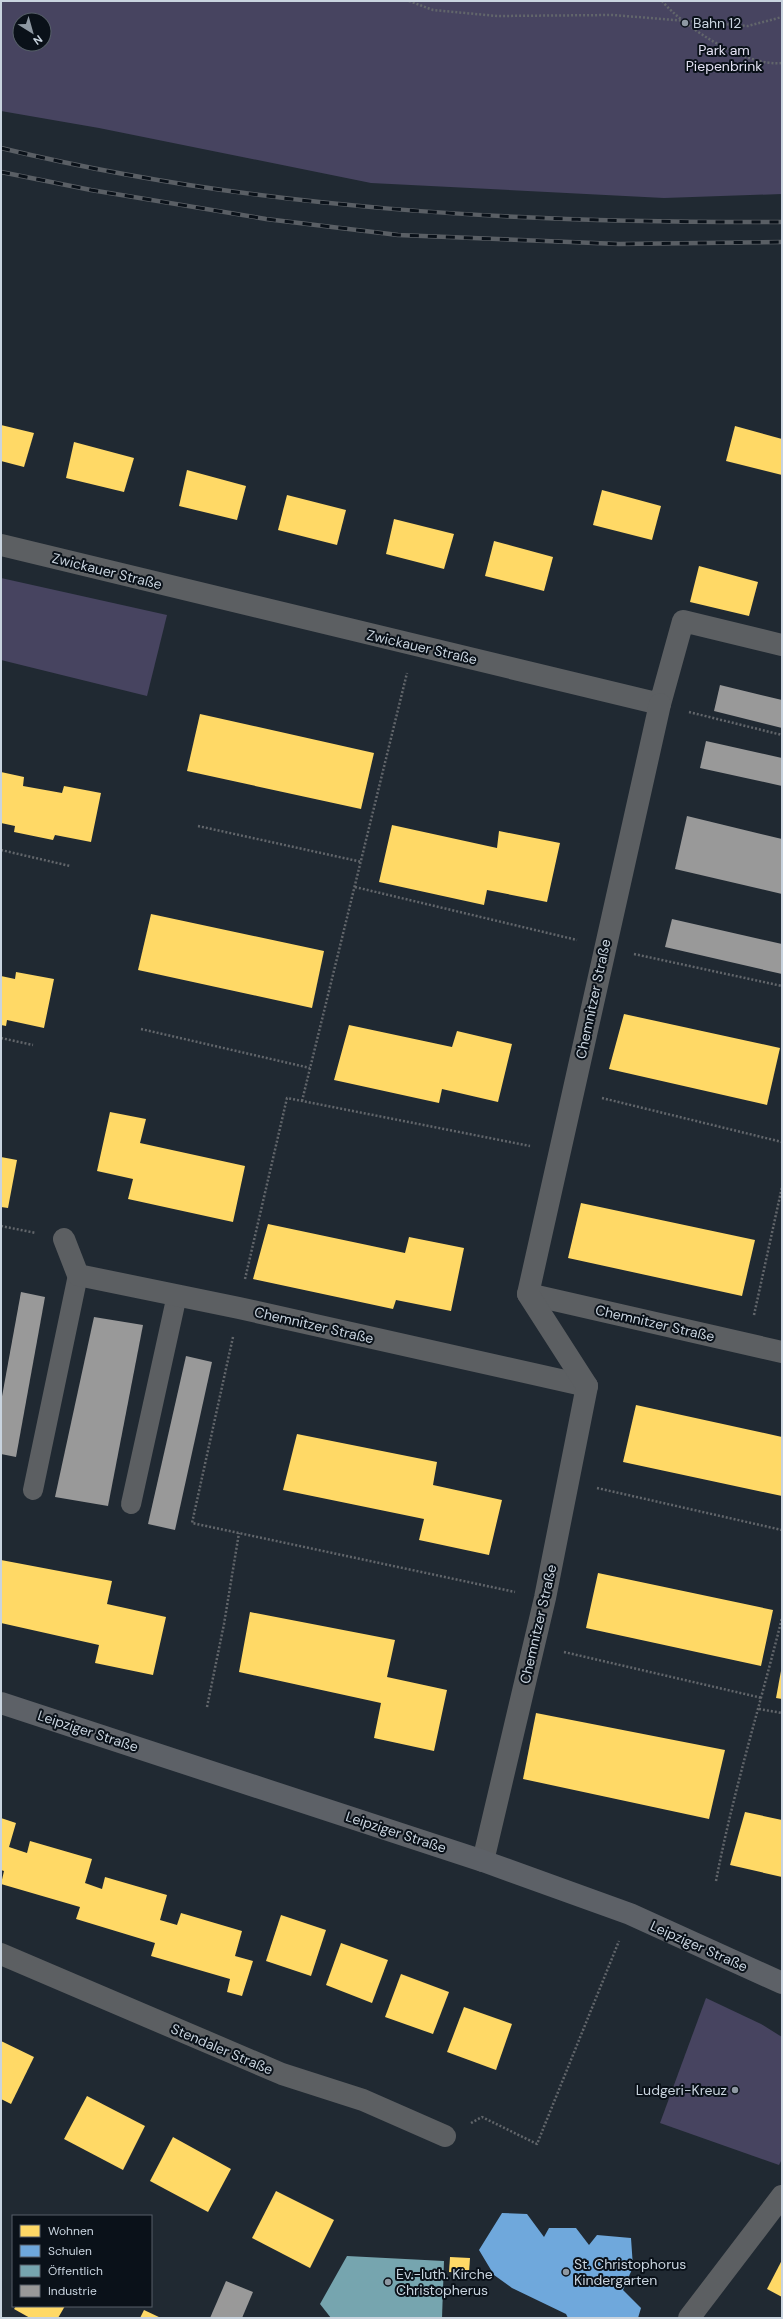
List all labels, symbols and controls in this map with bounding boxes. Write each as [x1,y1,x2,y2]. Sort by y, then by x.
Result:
north arrow [12,12,52,52]
place label: Bahn 12 [693,14,741,32]
marker: Bahn 12 [680,18,690,28]
text: N [31,32,45,48]
park label: Park am Piepenbrink [686,41,762,75]
street label: Zwickauer Straße [50,549,164,593]
street label: Zwickauer Straße [365,626,479,668]
street label: Chemnitzer Straße [572,937,615,1061]
street label: Chemnitzer Straße [593,1300,717,1346]
street label: Chemnitzer Straße [252,1302,376,1348]
street label: Chemnitzer Straße [515,1562,561,1686]
street label: Leipziger Straße [35,1706,141,1756]
street label: Leipziger Straße [343,1807,449,1857]
street label: Leipziger Straße [647,1916,751,1976]
street label: Stendaler Straße [168,2019,276,2079]
place label: Ludgeri-Kreuz [636,2081,727,2099]
marker: Ludgeri-Kreuz [730,2085,740,2095]
legend [12,2215,152,2307]
text: Wohnen [48,2223,94,2239]
text: Schulen [48,2243,92,2259]
place label: St. Christophorus Kindergarten [574,2255,686,2289]
text: Öffentlich [48,2263,103,2279]
place label: Ev.-luth. Kirche Christopherus [396,2265,493,2299]
marker: St. Christophorus Kindergarten [561,2267,571,2277]
marker: Ev.-luth. Kirche Christopherus [383,2277,393,2287]
text: Industrie [48,2283,97,2299]

